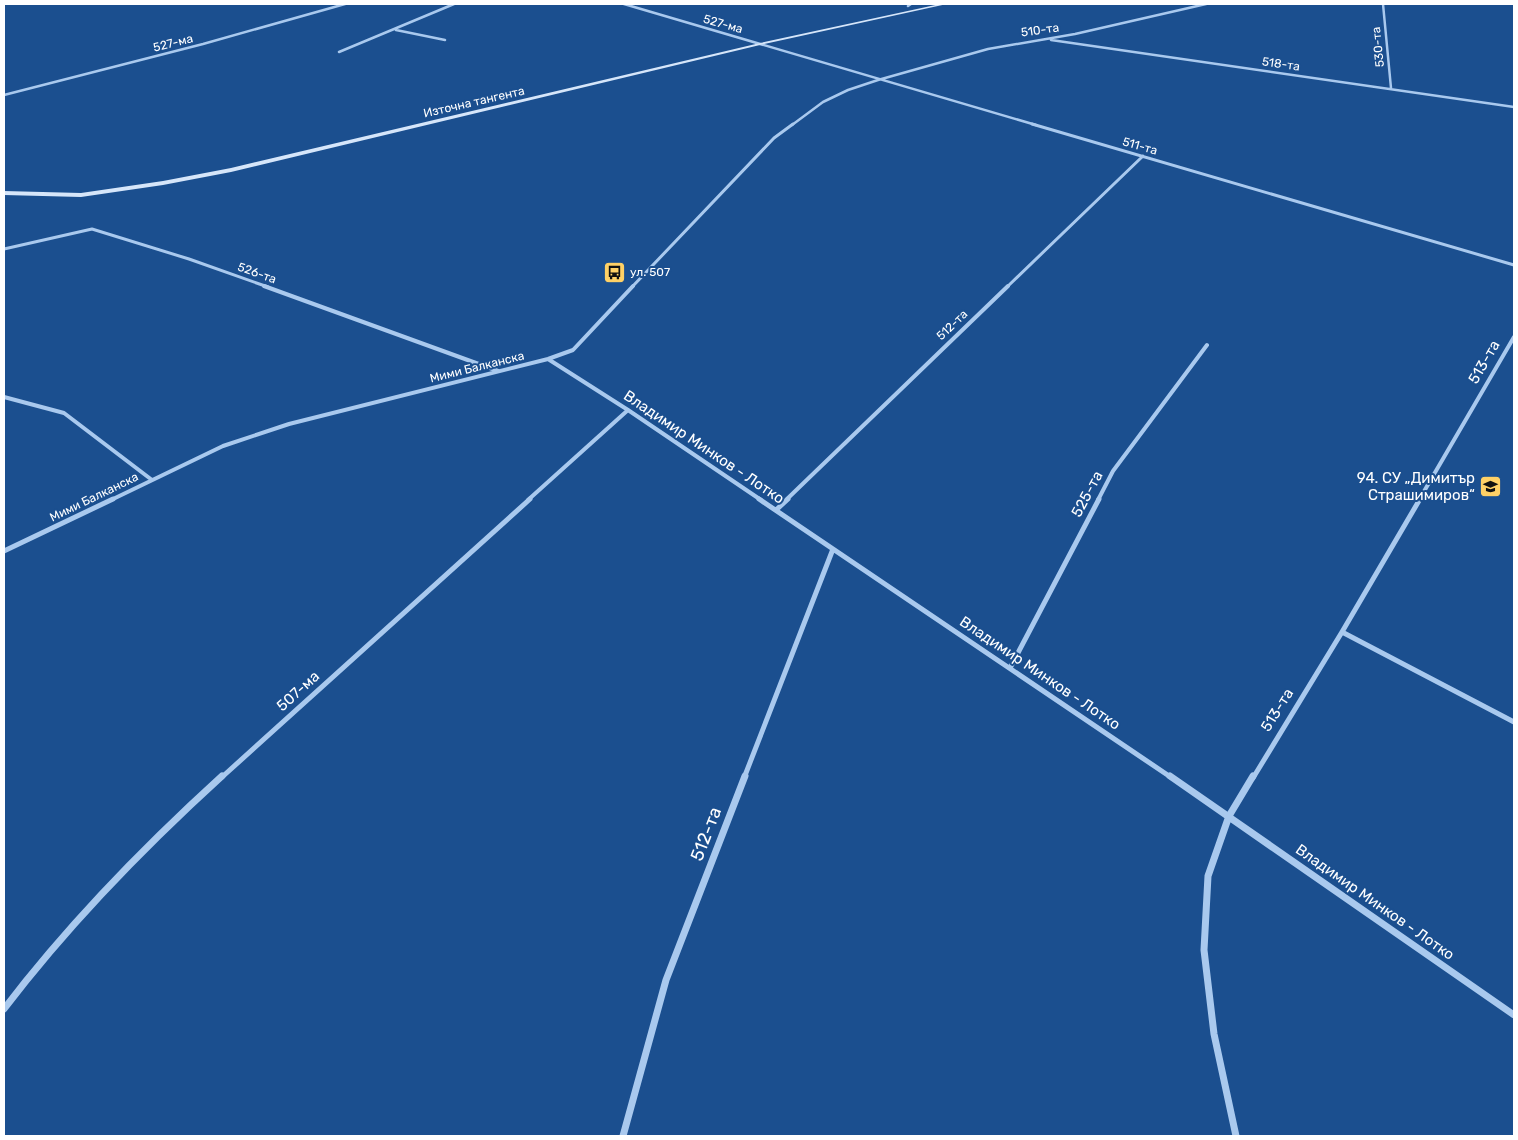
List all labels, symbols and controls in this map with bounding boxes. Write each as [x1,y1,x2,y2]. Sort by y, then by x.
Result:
street label: 527-ма [702,12,744,36]
street label: 510-та [1020,20,1060,40]
street label: 530-та [1369,26,1387,68]
street label: 527-ма [152,31,194,55]
street label: 518-та [1261,54,1301,74]
street label: Източна тангента [422,84,526,120]
street label: 511-та [1121,134,1159,158]
street label: 526-та [236,260,278,286]
bus stop icon: ул. 507 [602,260,626,284]
place label: ул. 507 [630,265,670,279]
street label: 512-та [934,307,970,343]
street label: 513-та [1464,337,1504,387]
street label: Мими Балканска [428,349,526,385]
street label: Владимир Минков - Лотко [620,386,788,508]
street label: 525-та [1067,468,1107,520]
place label: 94. СУ „Димитър Страшимиров“ [1357,469,1475,504]
street label: Мими Балканска [48,470,140,524]
school or university icon: 94. СУ „Димитър Страшимиров“ [1479,475,1503,499]
street label: Владимир Минков - Лотко [956,612,1124,734]
street label: 507-ма [273,667,323,715]
street label: 513-та [1257,685,1297,735]
street label: 512-та [686,804,726,864]
street label: Владимир Минков - Лотко [1292,840,1458,964]

